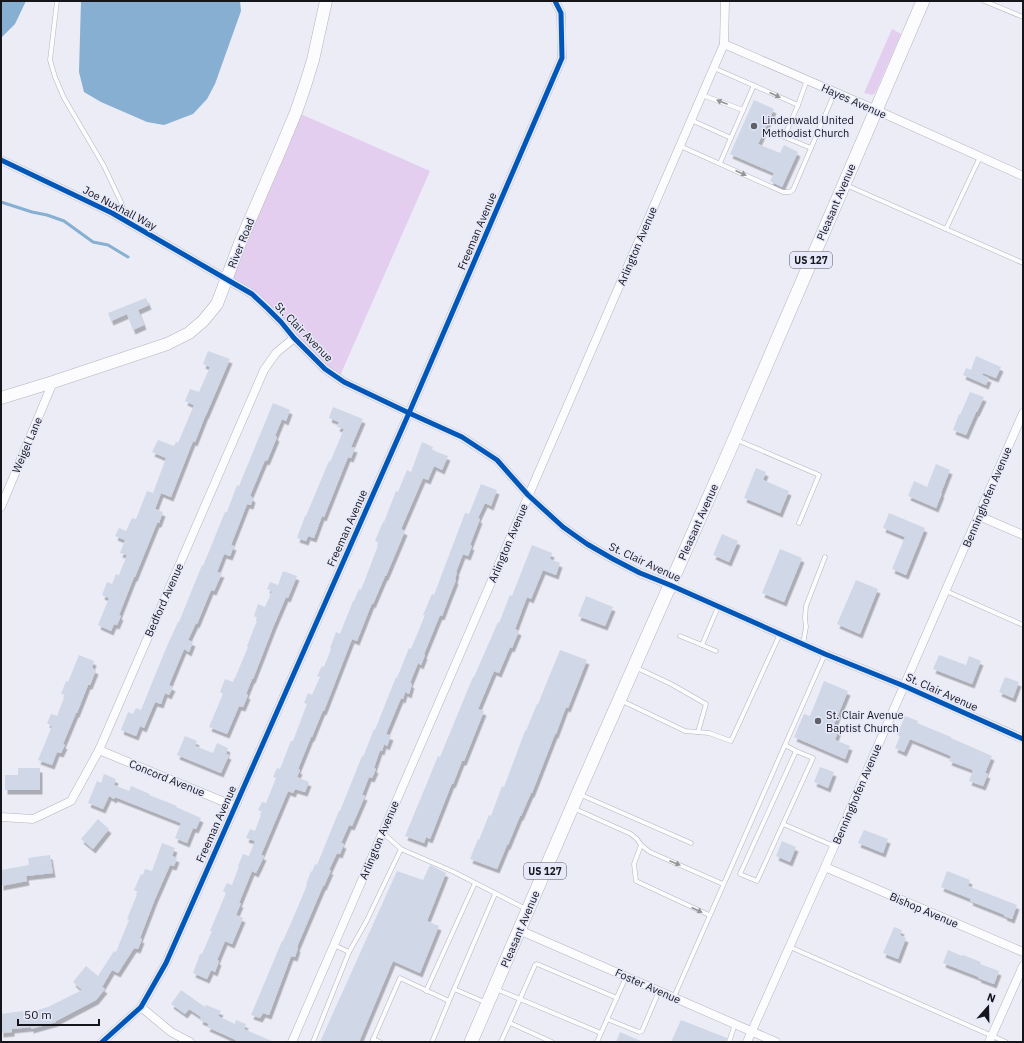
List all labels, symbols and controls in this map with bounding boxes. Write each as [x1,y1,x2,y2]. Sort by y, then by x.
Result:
street label: Hayes Avenue [819,80,889,122]
one-way arrow [770,92,782,98]
one-way arrow [716,99,728,105]
place label: Lindenwald United Methodist Church [762,113,854,140]
marker: Lindenwald United Methodist Church [749,121,759,131]
street label: Pleasant Avenue [813,161,859,243]
one-way arrow [735,170,747,176]
street label: Joe Nuxhall Way [81,183,160,234]
street label: Freeman Avenue [454,190,500,272]
street label: Arlington Avenue [614,204,660,288]
street label: River Road [225,216,257,270]
road number: US 127 [790,252,832,268]
street label: St. Clair Avenue [272,299,336,365]
street label: Weigel Lane [9,415,45,475]
street label: Benninghofen Avenue [959,445,1015,549]
street label: Pleasant Avenue [675,482,721,562]
street label: Freeman Avenue [324,487,370,569]
street label: Arlington Avenue [485,501,531,585]
street label: St. Clair Avenue [607,539,683,585]
street label: Bedford Avenue [142,561,186,639]
street label: St. Clair Avenue [904,670,980,714]
place label: St. Clair Avenue Baptist Church [826,708,904,735]
marker: St. Clair Avenue Baptist Church [813,716,823,726]
street label: Benninghofen Avenue [829,742,885,846]
street label: Concord Avenue [127,756,207,800]
street label: Freeman Avenue [193,783,239,865]
street label: Arlington Avenue [356,798,402,882]
one-way arrow [670,861,682,867]
road number: US 127 [524,863,566,879]
street label: Pleasant Avenue [497,888,543,970]
street label: Bishop Avenue [887,889,961,931]
one-way arrow [691,907,703,913]
street label: Foster Avenue [613,965,683,1007]
north arrow [968,987,1008,1027]
text: N [985,990,998,1006]
scale bar [18,1001,99,1027]
text: 50 m [24,1007,52,1022]

